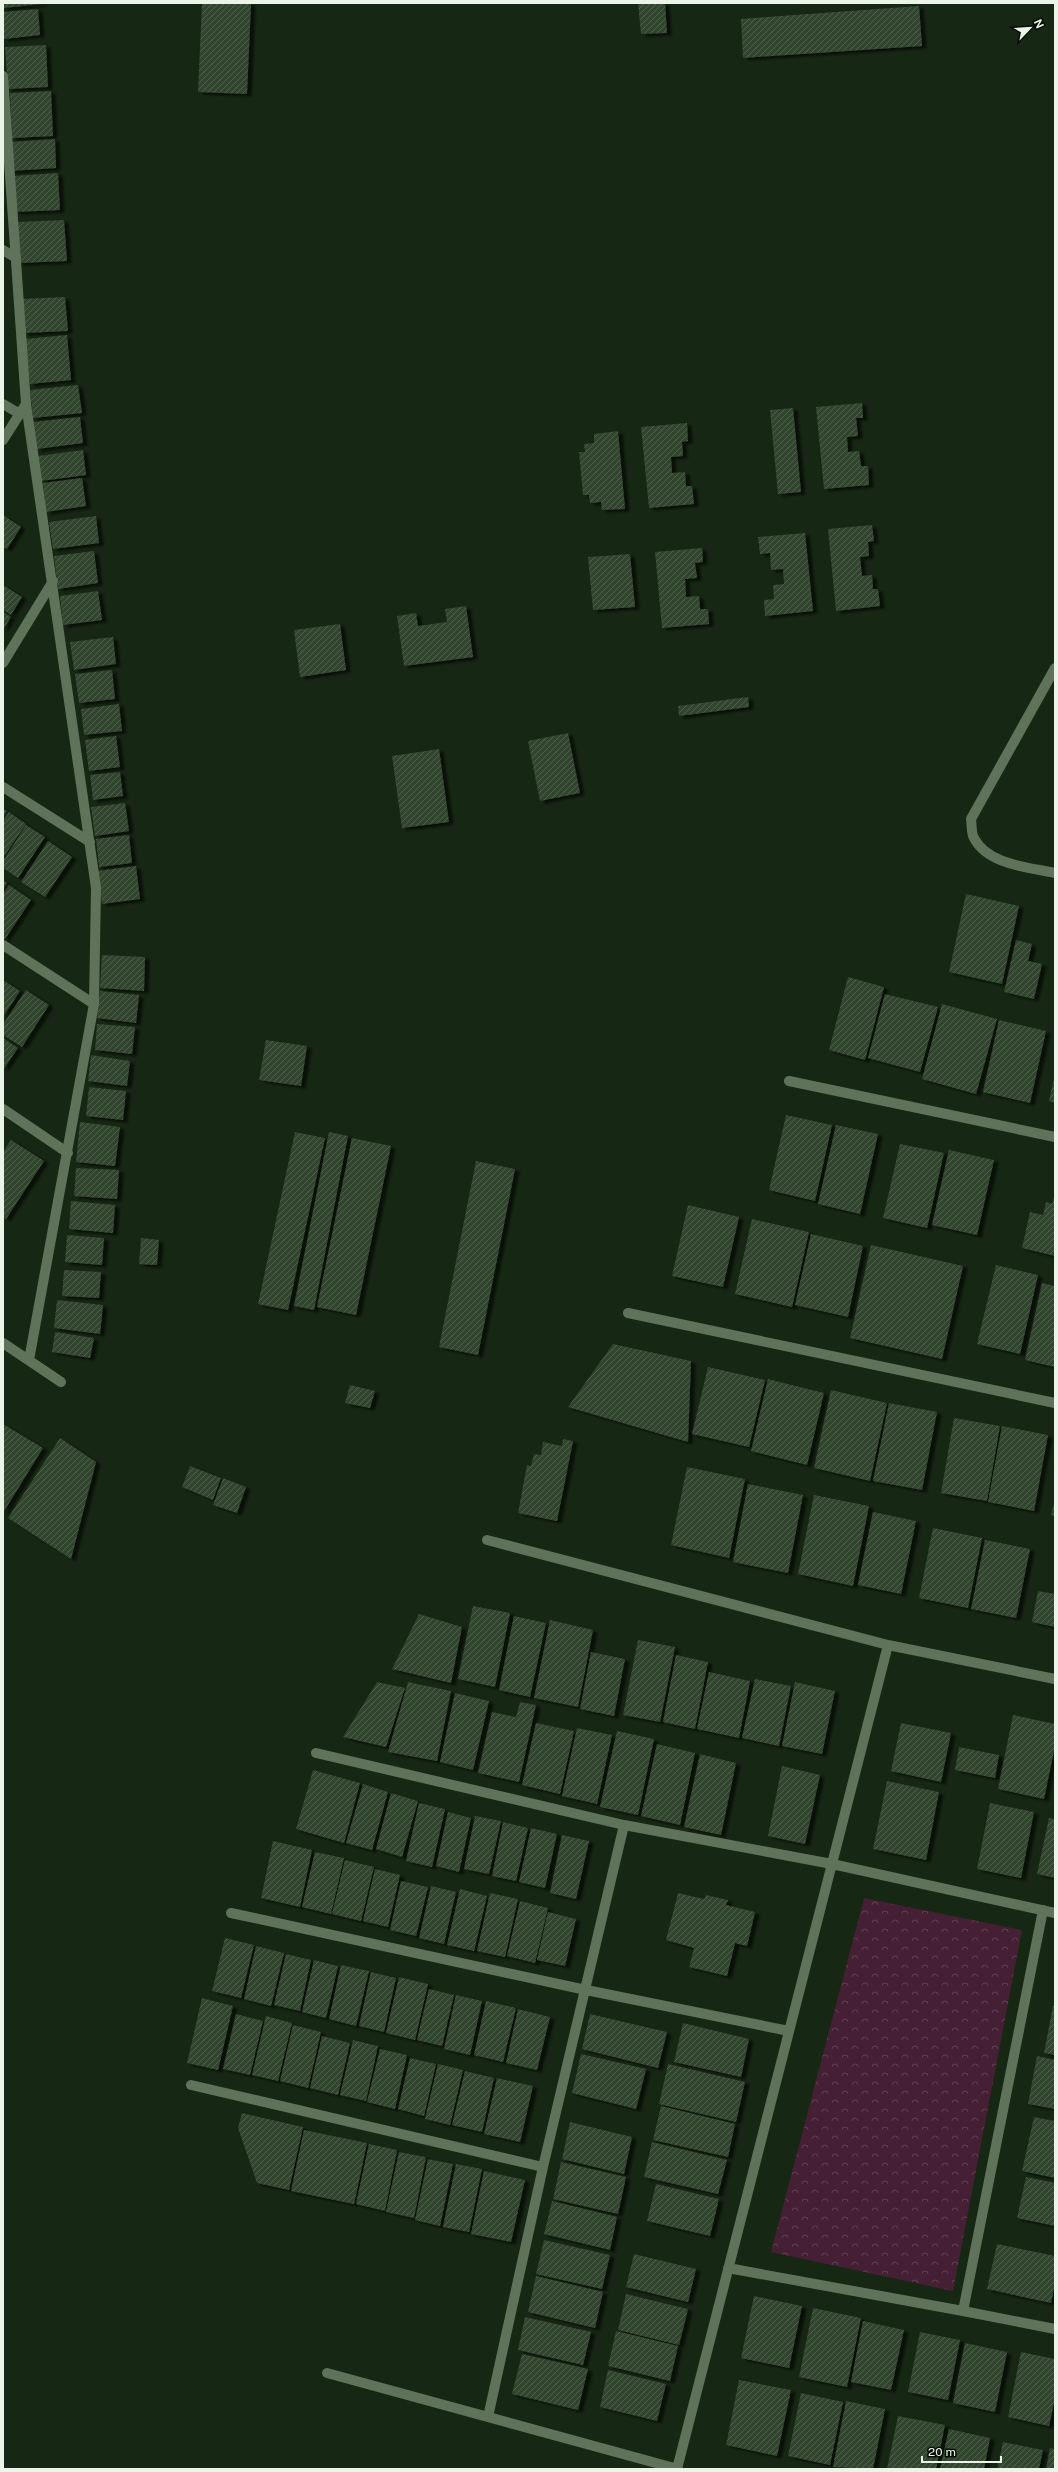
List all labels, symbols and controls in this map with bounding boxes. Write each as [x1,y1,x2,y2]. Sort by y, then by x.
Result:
north arrow [1010,8,1050,48]
text: N [1032,17,1046,30]
scale bar [922,2438,1001,2464]
text: 20 m [928,2445,956,2459]

